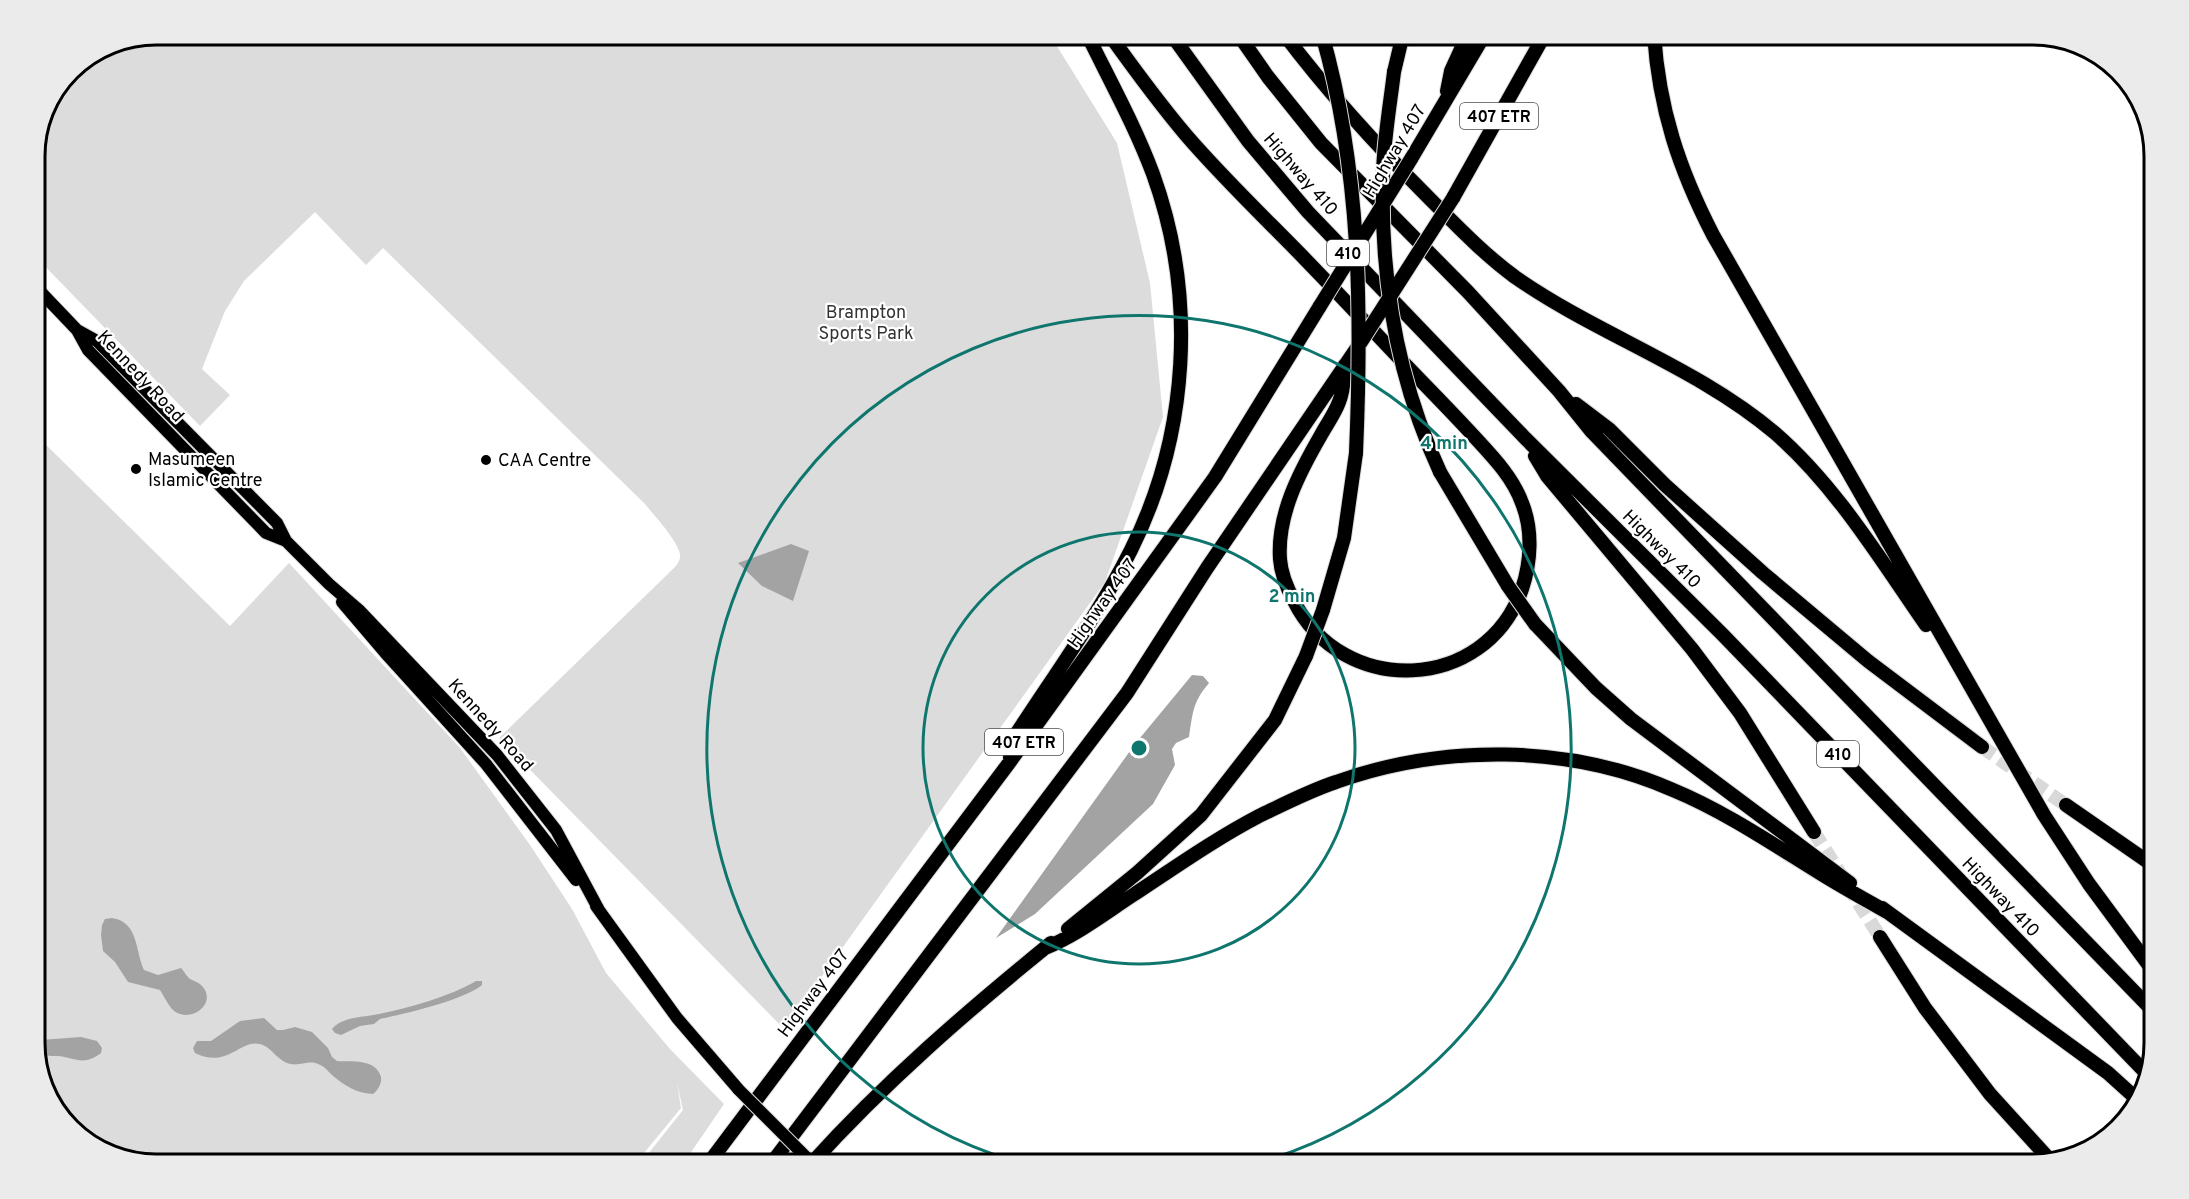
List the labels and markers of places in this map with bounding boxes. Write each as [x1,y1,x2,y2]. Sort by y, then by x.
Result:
place label: Masumeen Islamic Centre [148,449,262,493]
place label: CAA Centre [498,450,591,473]
marker: CAA Centre [479,453,493,467]
marker: Masumeen Islamic Centre [129,462,143,476]
centre of rings [1129,738,1149,758]

